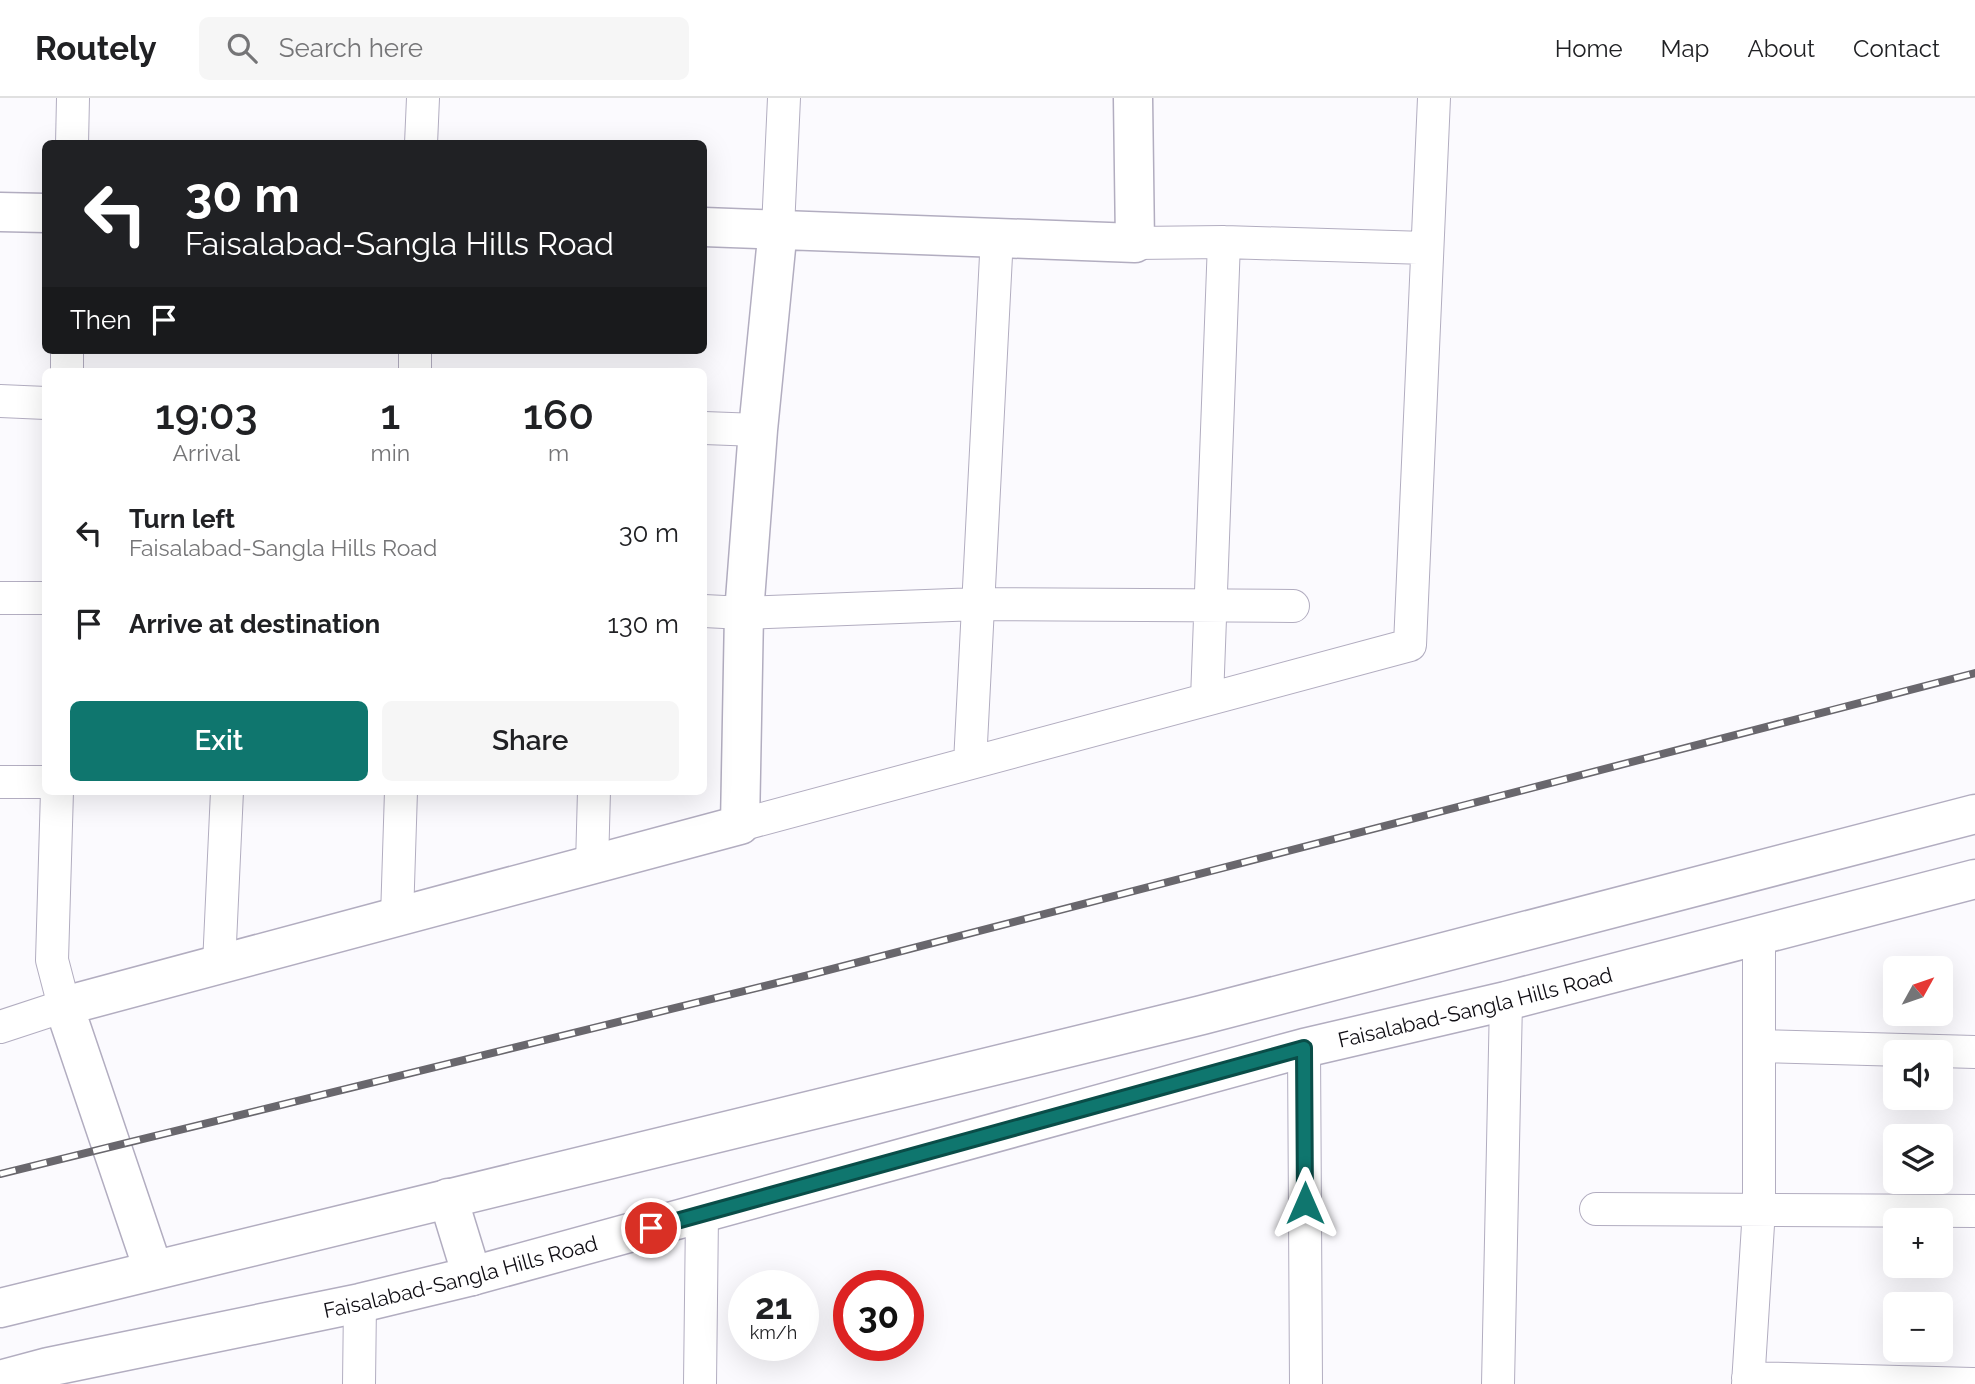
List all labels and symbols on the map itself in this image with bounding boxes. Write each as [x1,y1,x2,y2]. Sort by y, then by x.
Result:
north arrow [1883,956,1953,1026]
street label: Faisalabad-Sangla Hills Road [1335,961,1615,1052]
position arrow [1268,1166,1342,1240]
pin [621,1198,681,1258]
street label: Faisalabad-Sangla Hills Road [321,1230,600,1323]
speed limit sign: 30 [833,1270,924,1361]

